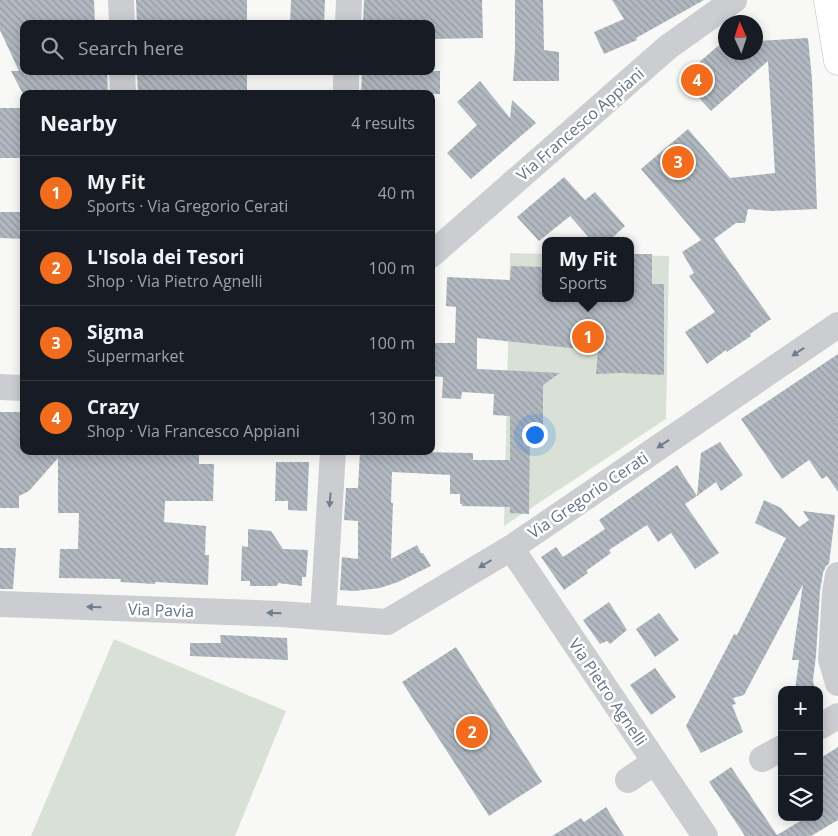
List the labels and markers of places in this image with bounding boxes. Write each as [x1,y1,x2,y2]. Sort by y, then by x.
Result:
pin: 4 [681,61,713,99]
pin: 3 [662,143,694,181]
pin: 1 [572,318,604,356]
pin: 2 [456,713,488,751]

